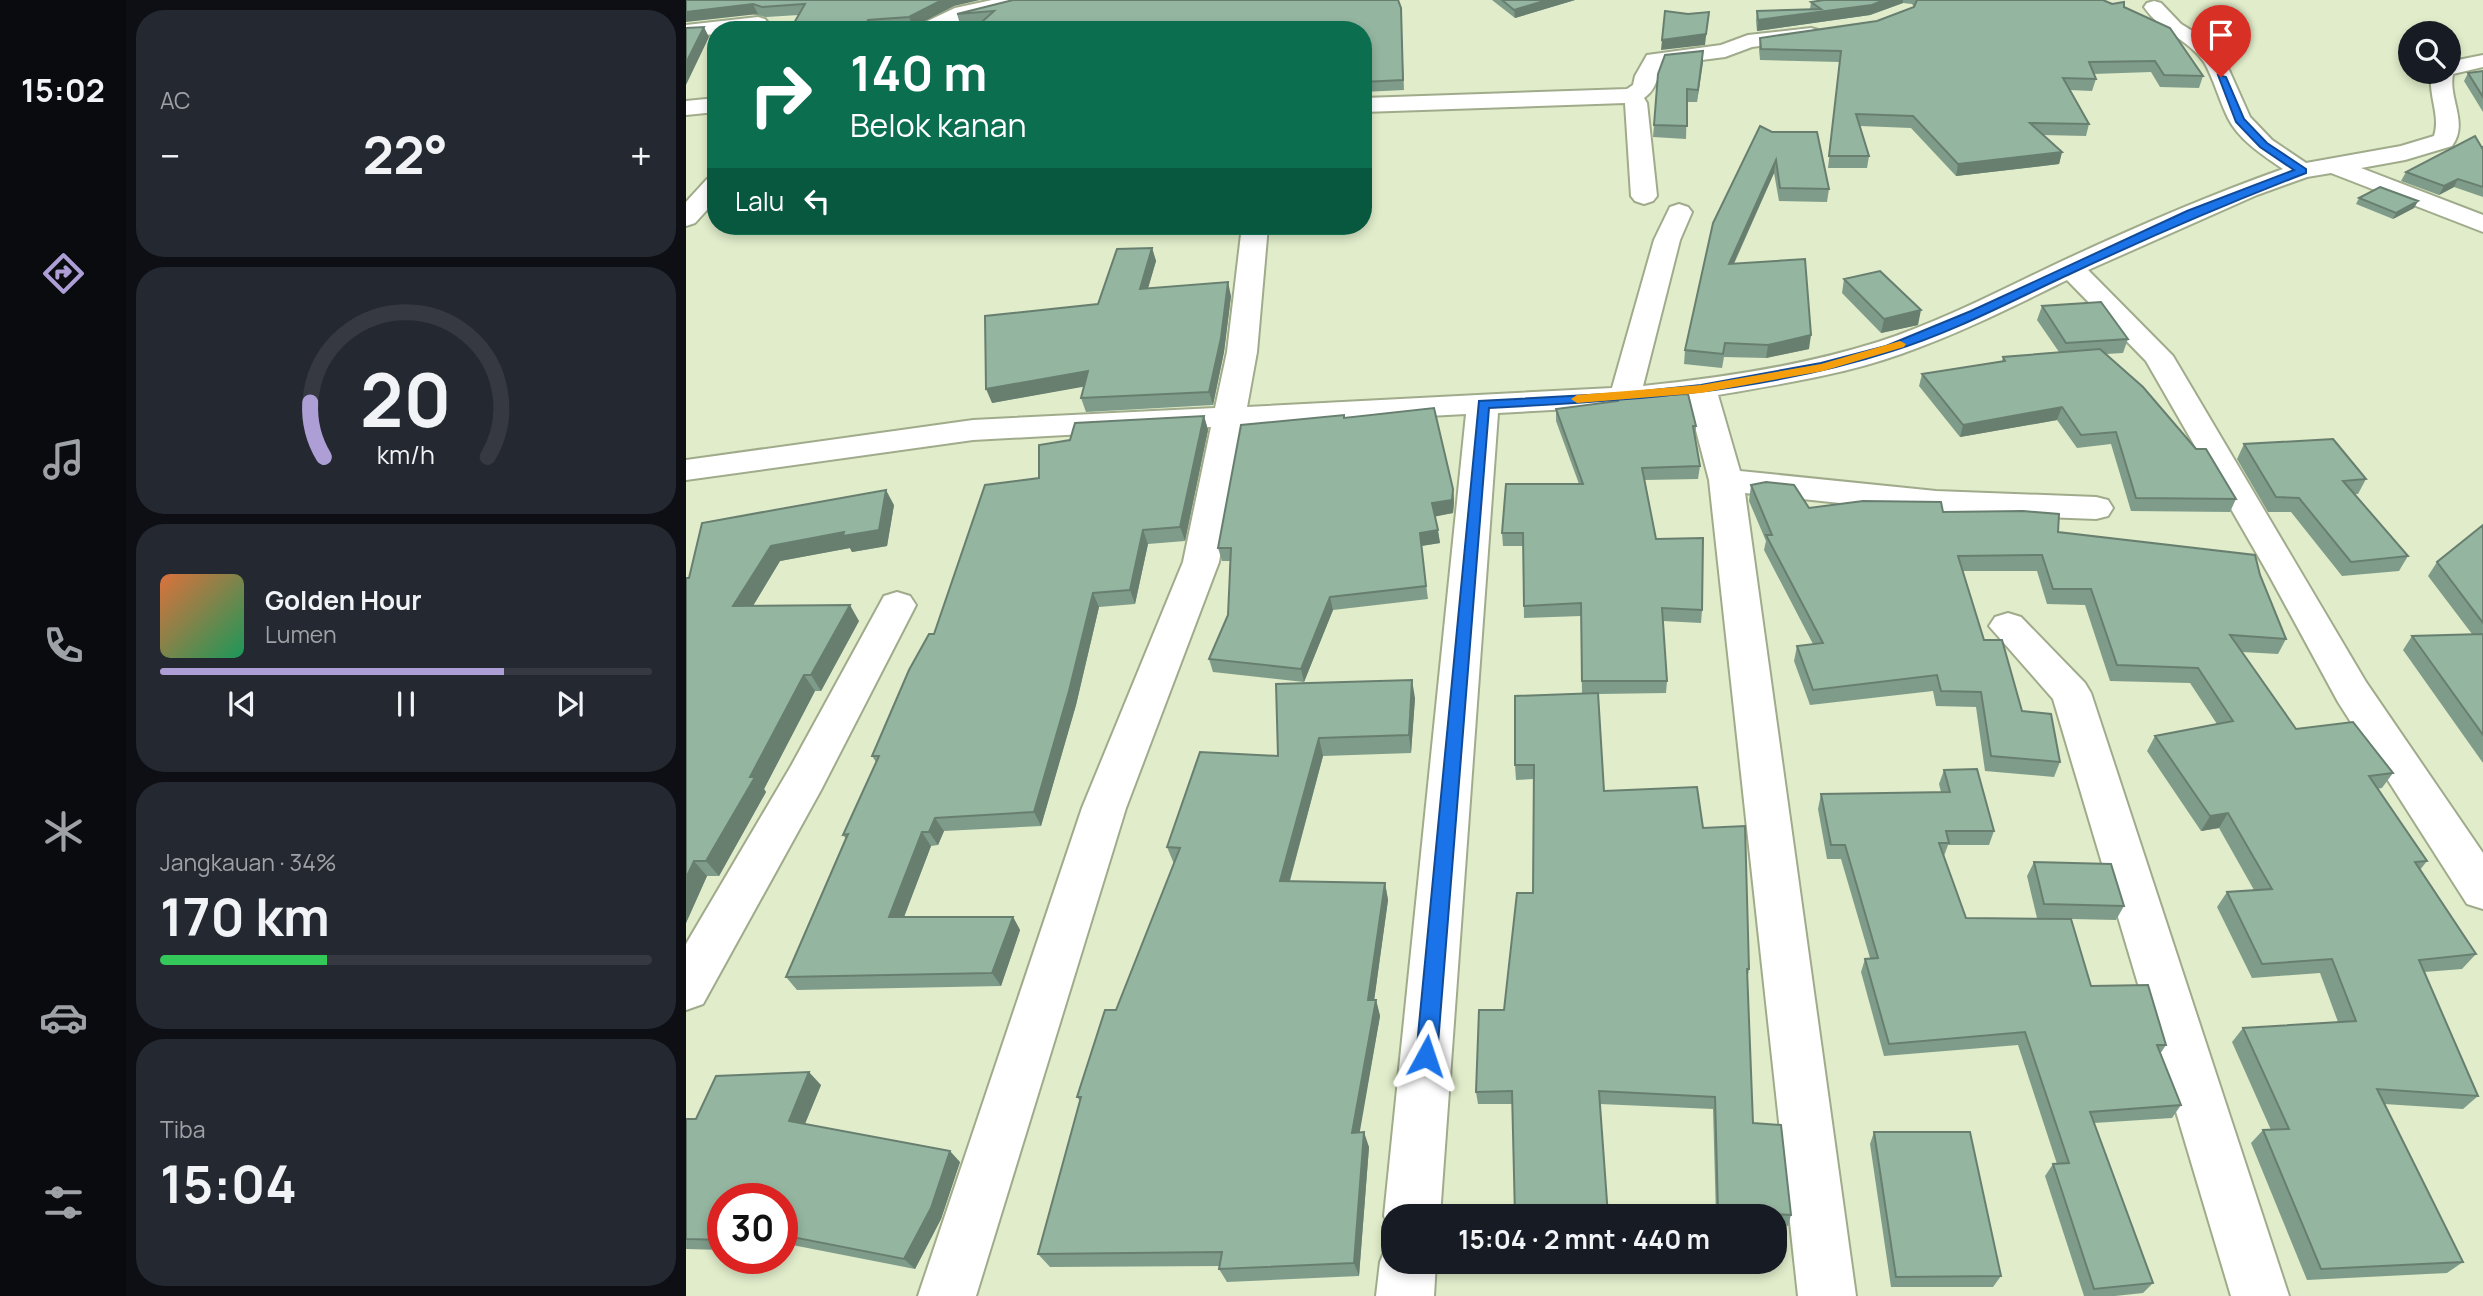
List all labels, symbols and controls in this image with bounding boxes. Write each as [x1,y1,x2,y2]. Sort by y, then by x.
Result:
pin [2191,5,2251,77]
icon: arrive [2202,16,2240,54]
map controls [2398,21,2461,84]
button: search [2398,21,2461,84]
text: 140 m [850,39,987,106]
icon: right [735,49,826,140]
text: 15:02 [21,68,105,112]
text: AC [160,84,191,116]
text: Belok kanan [850,103,1026,147]
text: 22° [363,119,448,190]
text: − [160,129,181,181]
text: + [630,129,652,181]
icon: left [798,182,836,220]
text: Lalu [735,183,784,219]
icon: directions [39,249,88,298]
text: 20 [360,349,452,449]
icon: music [39,435,88,484]
text: km/h [377,437,435,472]
text: Golden Hour [265,582,422,618]
text: Lumen [265,618,337,650]
icon: phone [39,621,88,670]
icon: previous [223,685,261,723]
icon: pause [387,685,425,723]
icon: next [551,685,589,723]
icon: climate [39,807,88,856]
text: Jangkauan · 34% [160,846,336,878]
text: 170 km [160,881,330,952]
icon: car [39,993,88,1042]
position arrow [1389,1019,1463,1093]
text: Tiba [160,1113,205,1145]
text: 15:04 [160,1148,297,1219]
icon: filters [39,1178,88,1227]
speed limit sign: 30 [707,1183,798,1274]
text: 15:04 · 2 mnt · 440 m [1458,1221,1710,1257]

